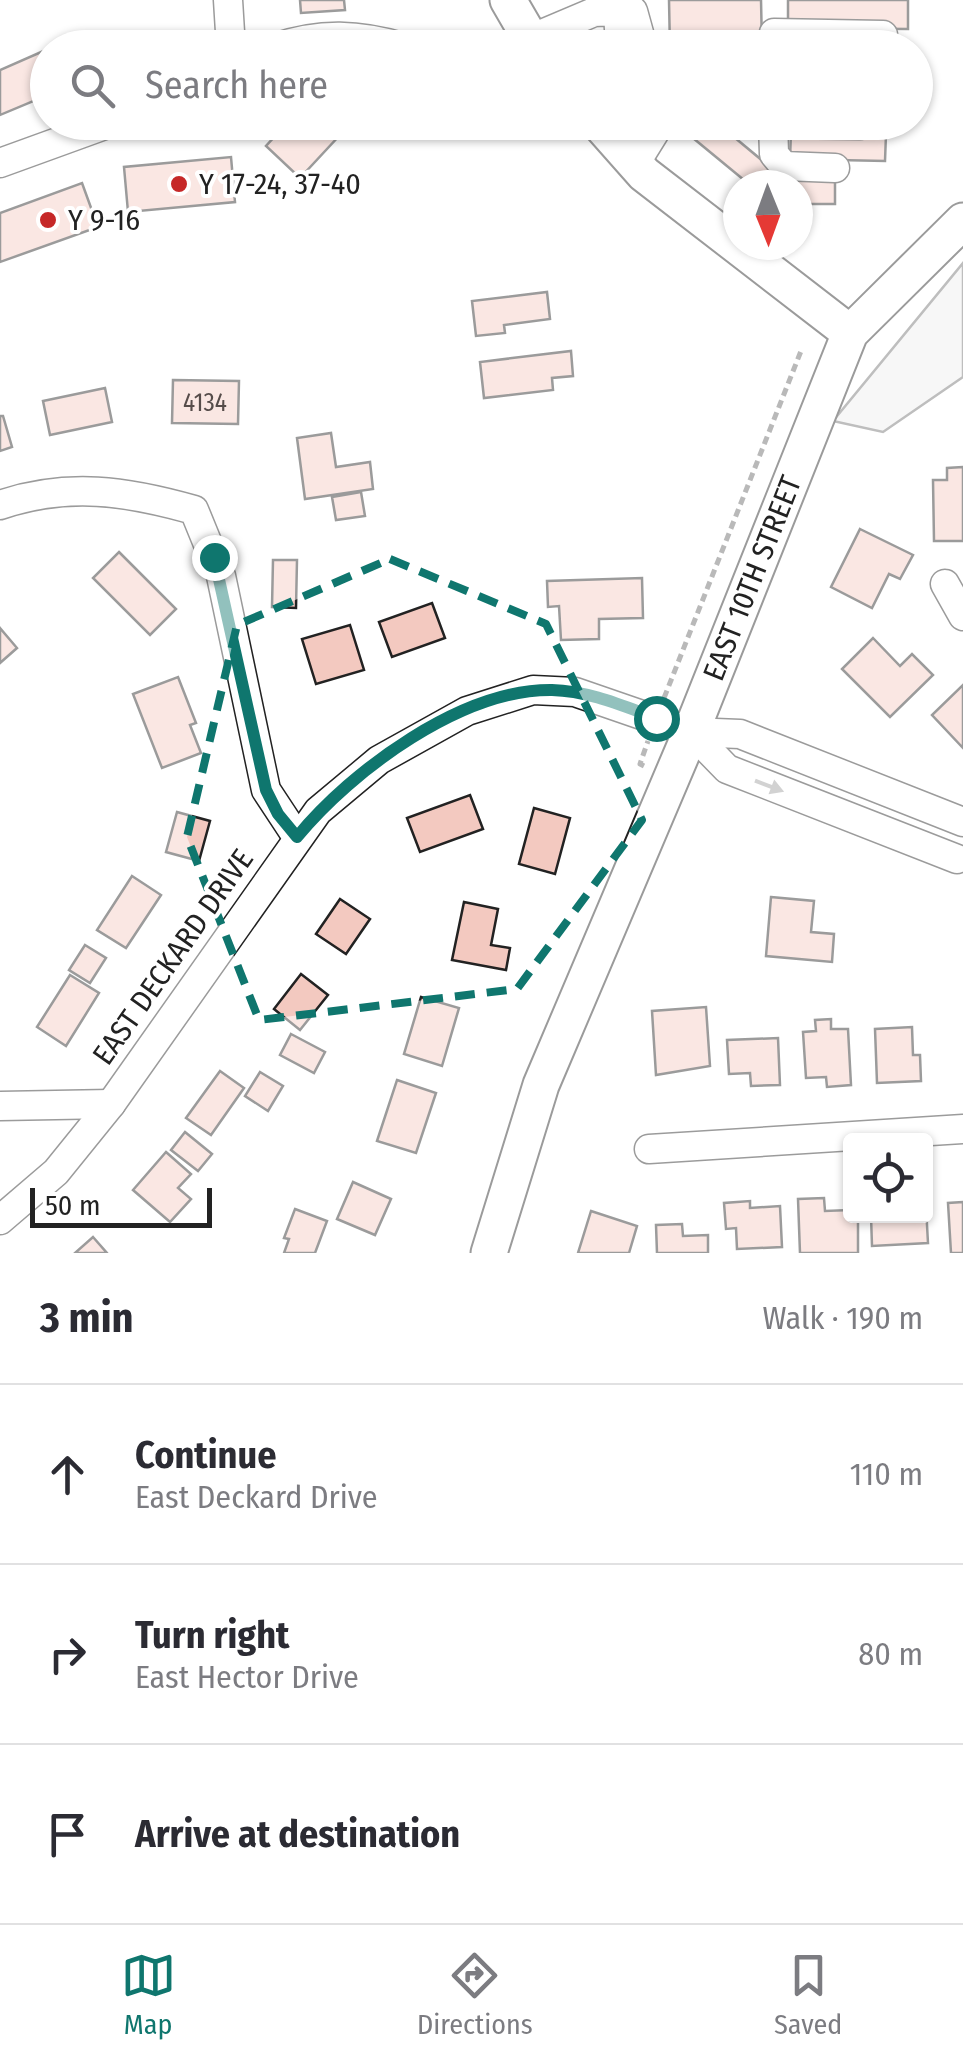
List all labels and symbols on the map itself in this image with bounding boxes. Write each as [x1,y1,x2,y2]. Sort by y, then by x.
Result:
place label: Y 17-24, 37-40 [199,166,361,202]
north arrow [723,170,813,260]
marker: Y 17-24, 37-40 [168,173,190,195]
place label: Y 9-16 [68,202,140,238]
marker: Y 9-16 [37,209,59,231]
house number: 4134 [183,388,227,418]
street label: EAST 10TH STREET [695,471,809,686]
route end [192,535,238,581]
route start [634,696,680,742]
one-way arrow [754,778,784,794]
street label: EAST DECKARD DRIVE [85,842,261,1072]
scale bar [30,1183,212,1228]

